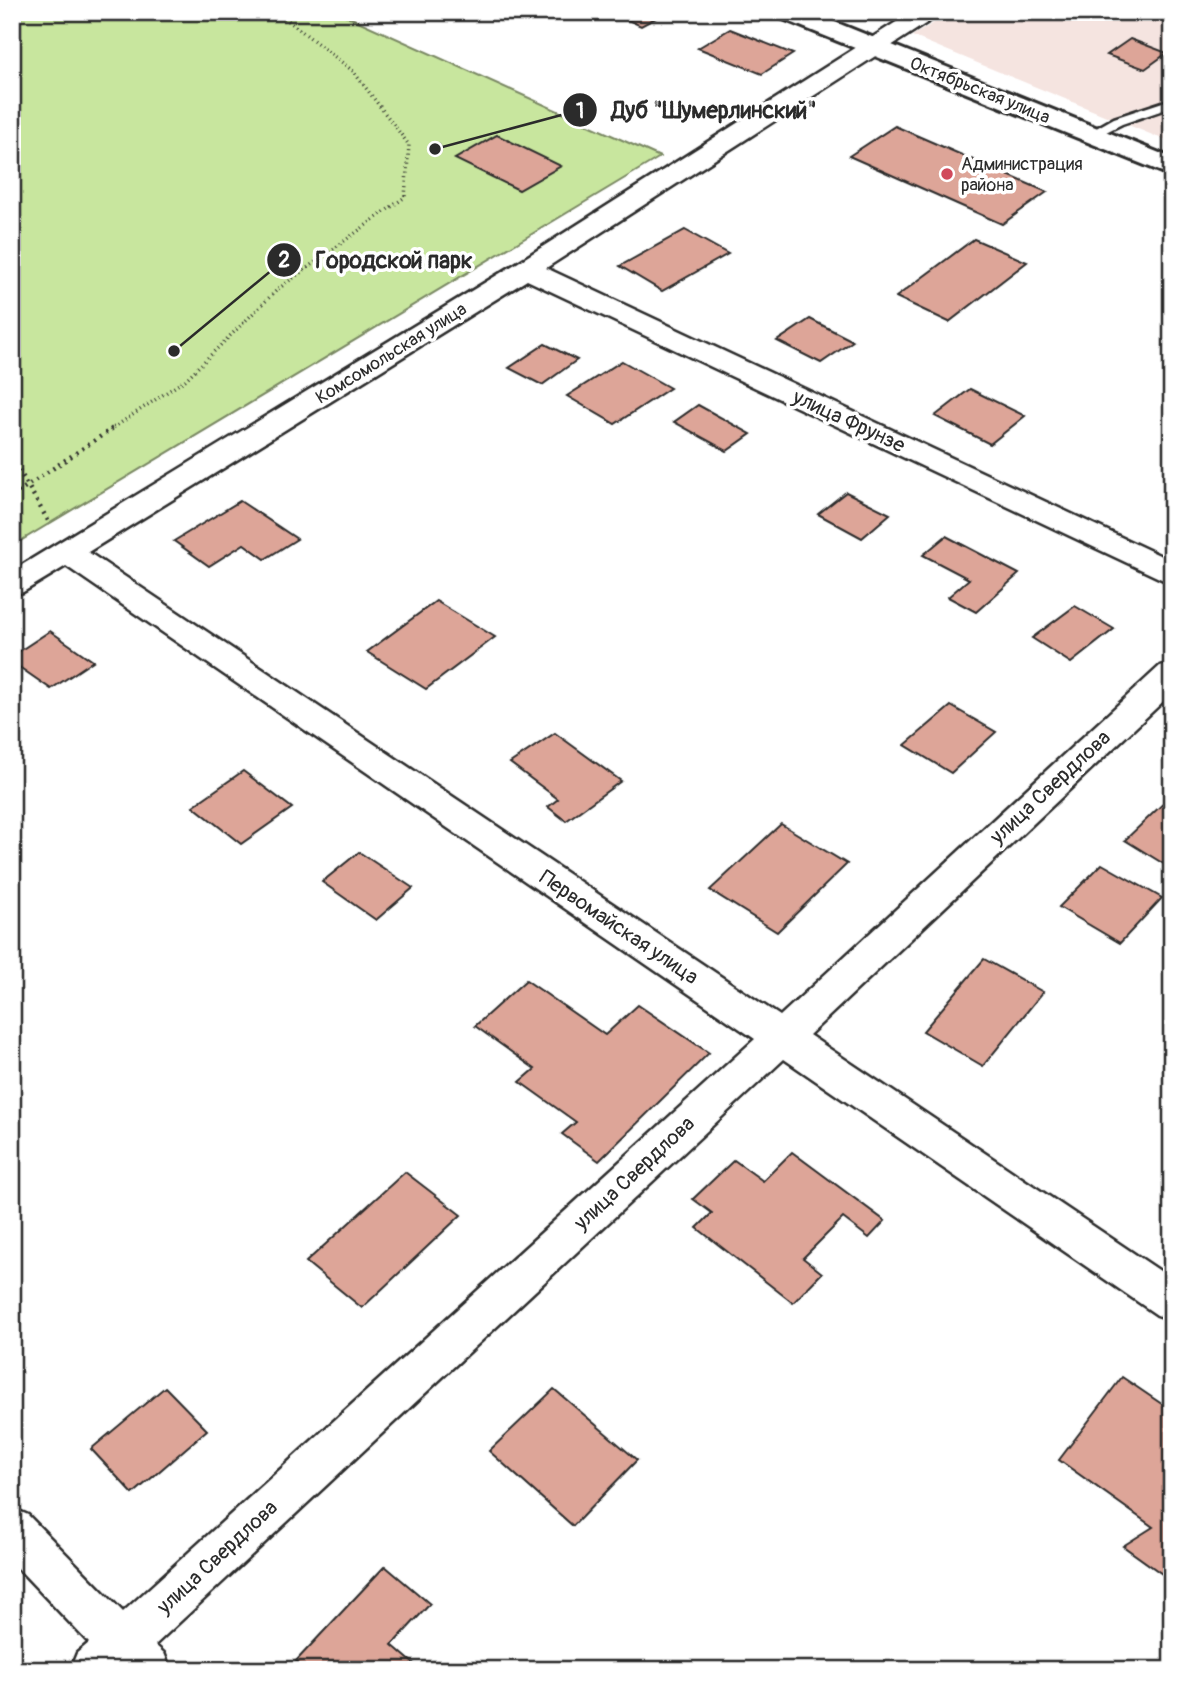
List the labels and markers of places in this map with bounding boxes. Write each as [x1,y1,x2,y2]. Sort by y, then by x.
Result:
callout: Дуб "Шумерлинский" [563,88,831,132]
place label: Администрация района [961,153,1083,197]
marker: Администрация района [939,166,955,182]
callout: Городской парк [266,238,487,282]

